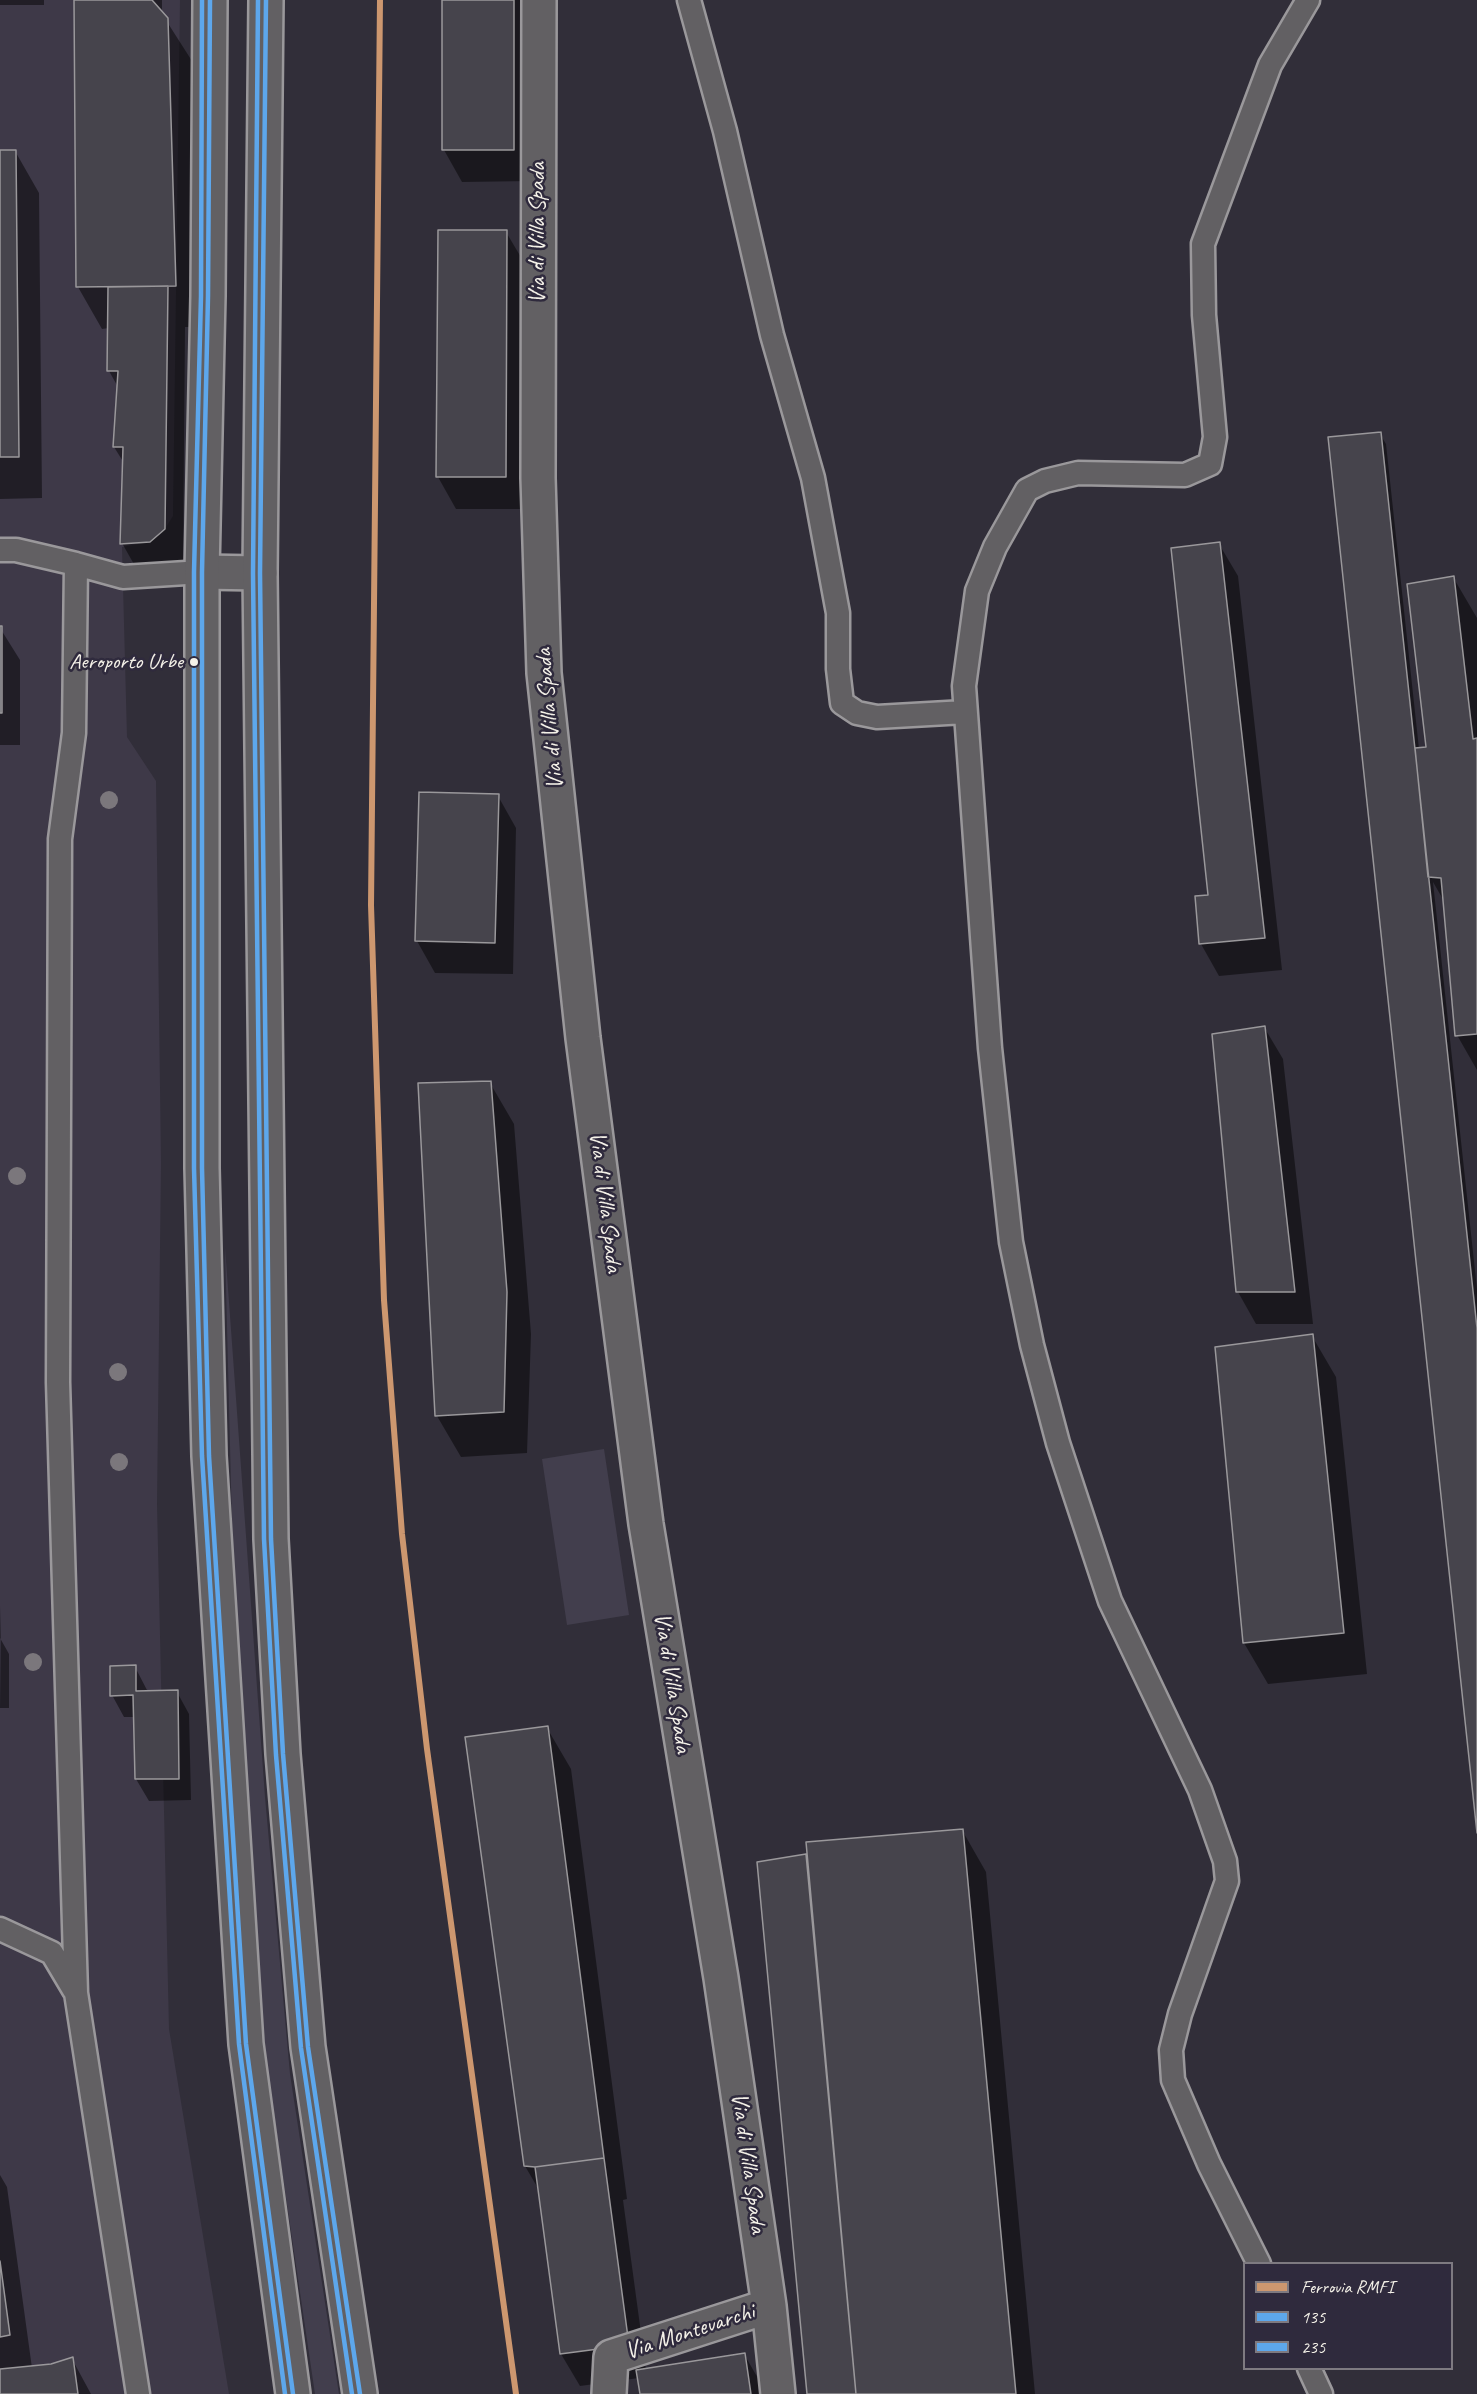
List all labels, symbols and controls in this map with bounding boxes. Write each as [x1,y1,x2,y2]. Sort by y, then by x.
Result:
street label: Via di Villa Spada [524,162,552,304]
street label: Via di Villa Spada [529,647,571,791]
place label: Aeroporto Urbe [69,649,183,675]
marker: Aeroporto Urbe [188,656,200,668]
street label: Via di Villa Spada [582,1130,628,1274]
street label: Via di Villa Spada [647,1611,697,1755]
street label: Via di Villa Spada [724,2091,772,2235]
legend [1243,2262,1453,2370]
text: Ferrovia RMFI [1301,2276,1394,2298]
street label: Via Montevarchi [622,2298,758,2366]
text: 135 [1301,2306,1325,2328]
text: 235 [1301,2336,1325,2358]

